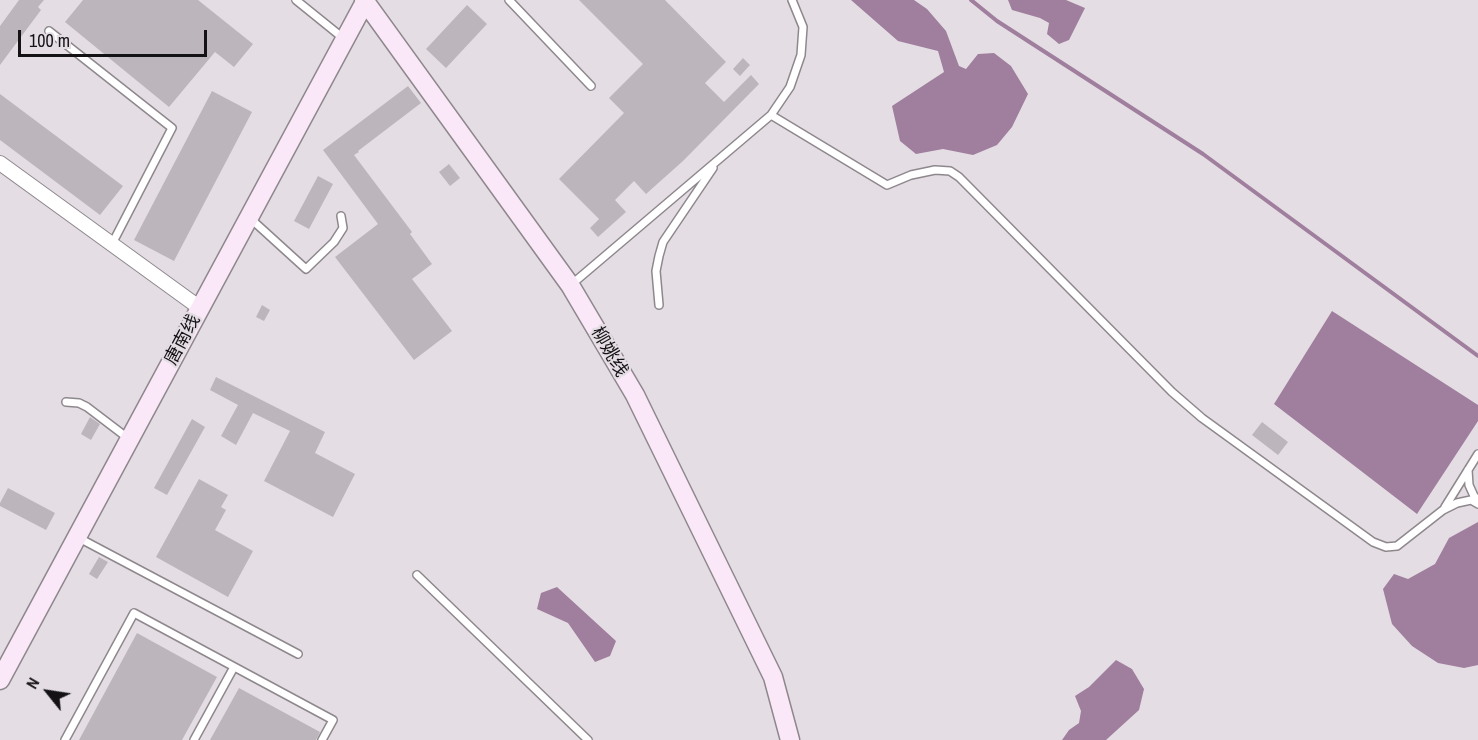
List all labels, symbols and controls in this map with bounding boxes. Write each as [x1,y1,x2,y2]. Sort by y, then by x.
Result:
scale bar [21,18,210,56]
text: 100 m [29,28,70,53]
street label: 唐南线 [161,311,205,369]
street label: 柳姚线 [586,323,632,381]
north arrow [18,662,78,722]
text: N [21,673,44,693]

